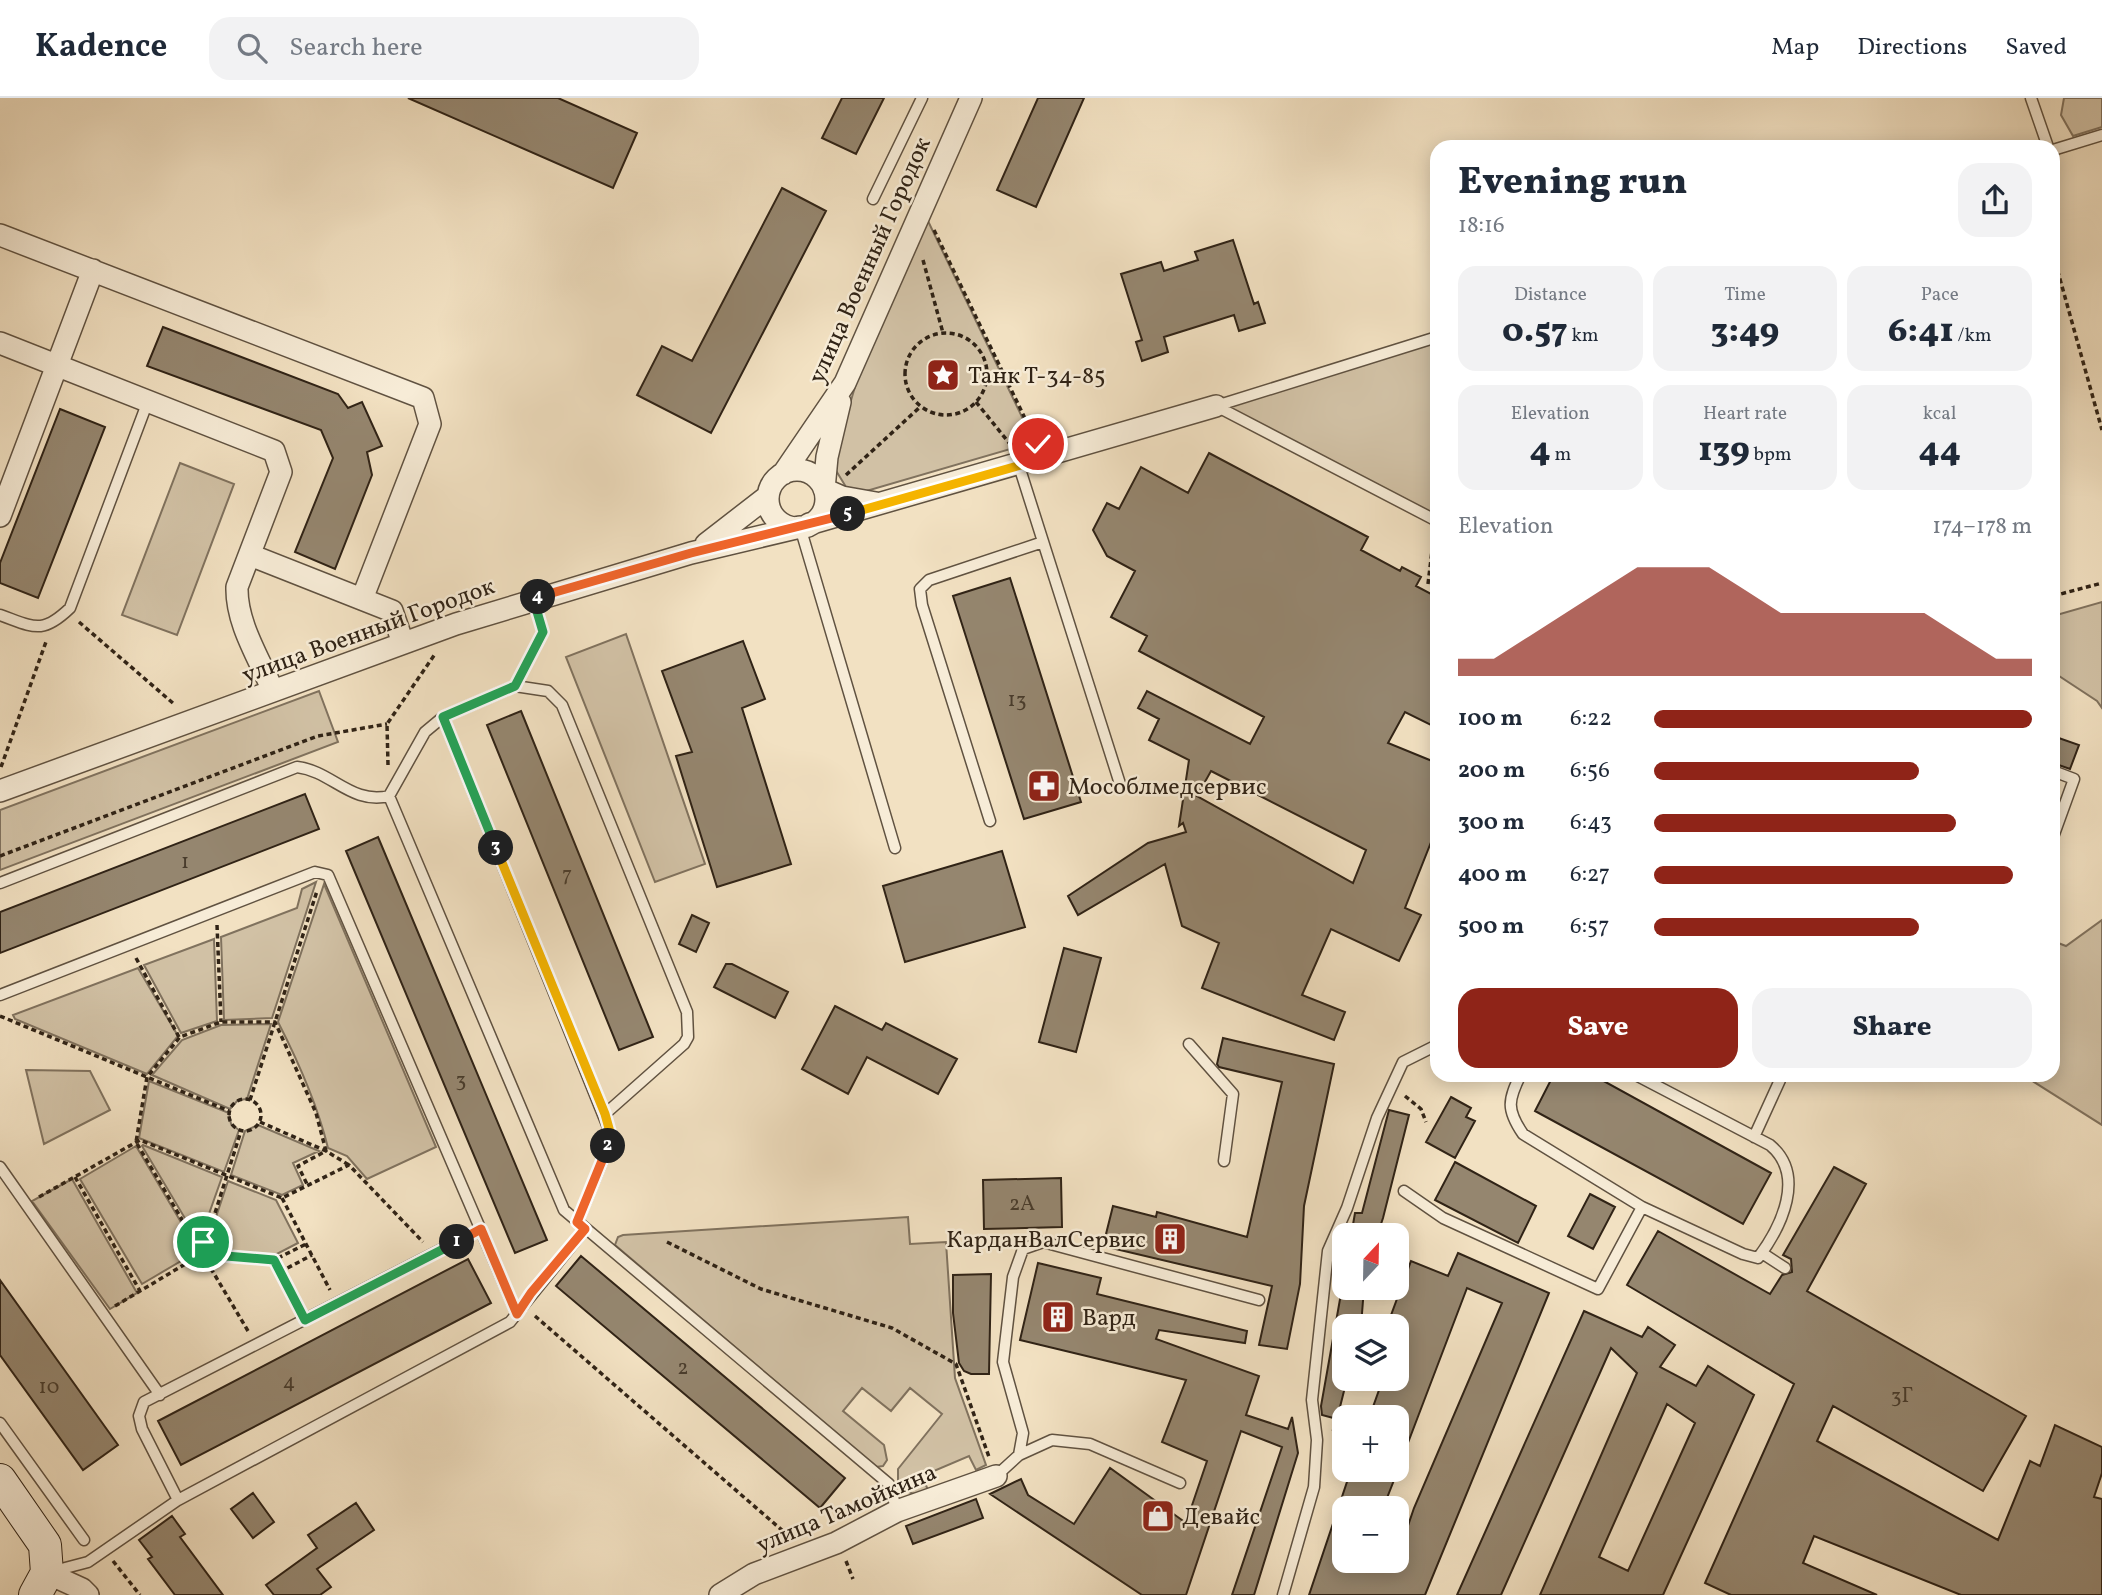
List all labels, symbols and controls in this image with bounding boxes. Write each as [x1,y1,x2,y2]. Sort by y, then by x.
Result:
search box [209,17,699,80]
text: Kadence [35,25,167,71]
icon: search [233,29,271,67]
text: Search here [289,30,423,66]
text: Map [1771,31,1819,65]
text: Directions [1857,31,1967,65]
text: Saved [2005,31,2067,65]
street label: улица Военный Городок [801,132,941,389]
text: Evening run [1458,157,1688,210]
button: share [1958,163,2032,237]
text: 18:16 [1458,210,1505,242]
text: Distance [1514,282,1587,308]
text: Time [1724,282,1766,308]
text: Pace [1921,282,1959,308]
text: 0.57 [1502,308,1568,356]
text: 3:49 [1711,308,1779,356]
text: 6:41 [1888,308,1954,356]
text: km [1568,323,1599,349]
text: /km [1954,323,1992,349]
place icon: Танк Т-34-85 [924,356,962,394]
place label: Танк Т-34-85 [968,360,1105,394]
text: Elevation [1511,401,1590,427]
text: Heart rate [1703,401,1787,427]
text: kcal [1923,401,1957,427]
pin [1008,414,1068,474]
icon: check [1019,425,1057,463]
text: 4 [1529,427,1551,475]
text: 139 [1698,427,1750,475]
text: 44 [1918,427,1961,475]
text: m [1551,442,1571,468]
text: bpm [1750,442,1792,468]
pin: 5 [830,496,866,532]
text: 5 [843,500,852,526]
text: Elevation [1458,511,1554,543]
text: 174–178 m [1932,511,2032,543]
street label: улица Военный Городок [238,570,500,693]
pin: 4 [520,580,556,614]
text: 4 [532,583,543,609]
house number: 13 [1008,686,1026,715]
text: 100 m [1458,703,1523,735]
text: 6:22 [1570,703,1612,735]
text: 200 m [1458,755,1525,787]
text: 6:56 [1570,755,1610,787]
pharmacy icon: Мособлмедсервис [1025,767,1063,805]
place label: Мособлмедсервис [1068,771,1267,805]
text: 300 m [1458,807,1525,839]
text: 6:43 [1570,807,1612,839]
pin: 3 [478,830,514,866]
text: 3 [491,834,500,860]
house number: 1 [181,848,189,877]
text: 400 m [1458,859,1527,891]
text: 6:27 [1570,859,1610,891]
house number: 7 [562,861,572,890]
text: 500 m [1458,911,1524,943]
text: 6:57 [1570,911,1609,943]
button: Save [1458,988,1738,1068]
button: Share [1752,988,2032,1068]
house number: 3 [456,1066,466,1095]
pin: 2 [590,1128,626,1164]
text: 2 [603,1132,612,1158]
house number: 2А [1009,1190,1035,1219]
pin [173,1212,233,1272]
building icon: КарданВалСервис [1151,1220,1189,1258]
icon: arrive [184,1223,222,1261]
north arrow [1332,1223,1409,1300]
map controls [1332,1223,1409,1573]
pin: 1 [440,1224,475,1260]
place label: КарданВалСервис [946,1224,1146,1258]
text: 1 [453,1228,460,1254]
building icon: Вард [1039,1298,1077,1336]
place label: Вард [1082,1302,1136,1336]
button: layers [1332,1314,1409,1391]
house number: 2 [677,1354,689,1383]
house number: 4 [283,1368,295,1397]
house number: 10 [39,1373,59,1402]
house number: 3Г [1891,1382,1913,1411]
button: + [1332,1405,1409,1482]
street label: улица Тамойкина [751,1456,942,1563]
button: − [1332,1496,1409,1573]
shop icon: Девайс [1139,1497,1177,1535]
place label: Девайс [1182,1501,1260,1535]

